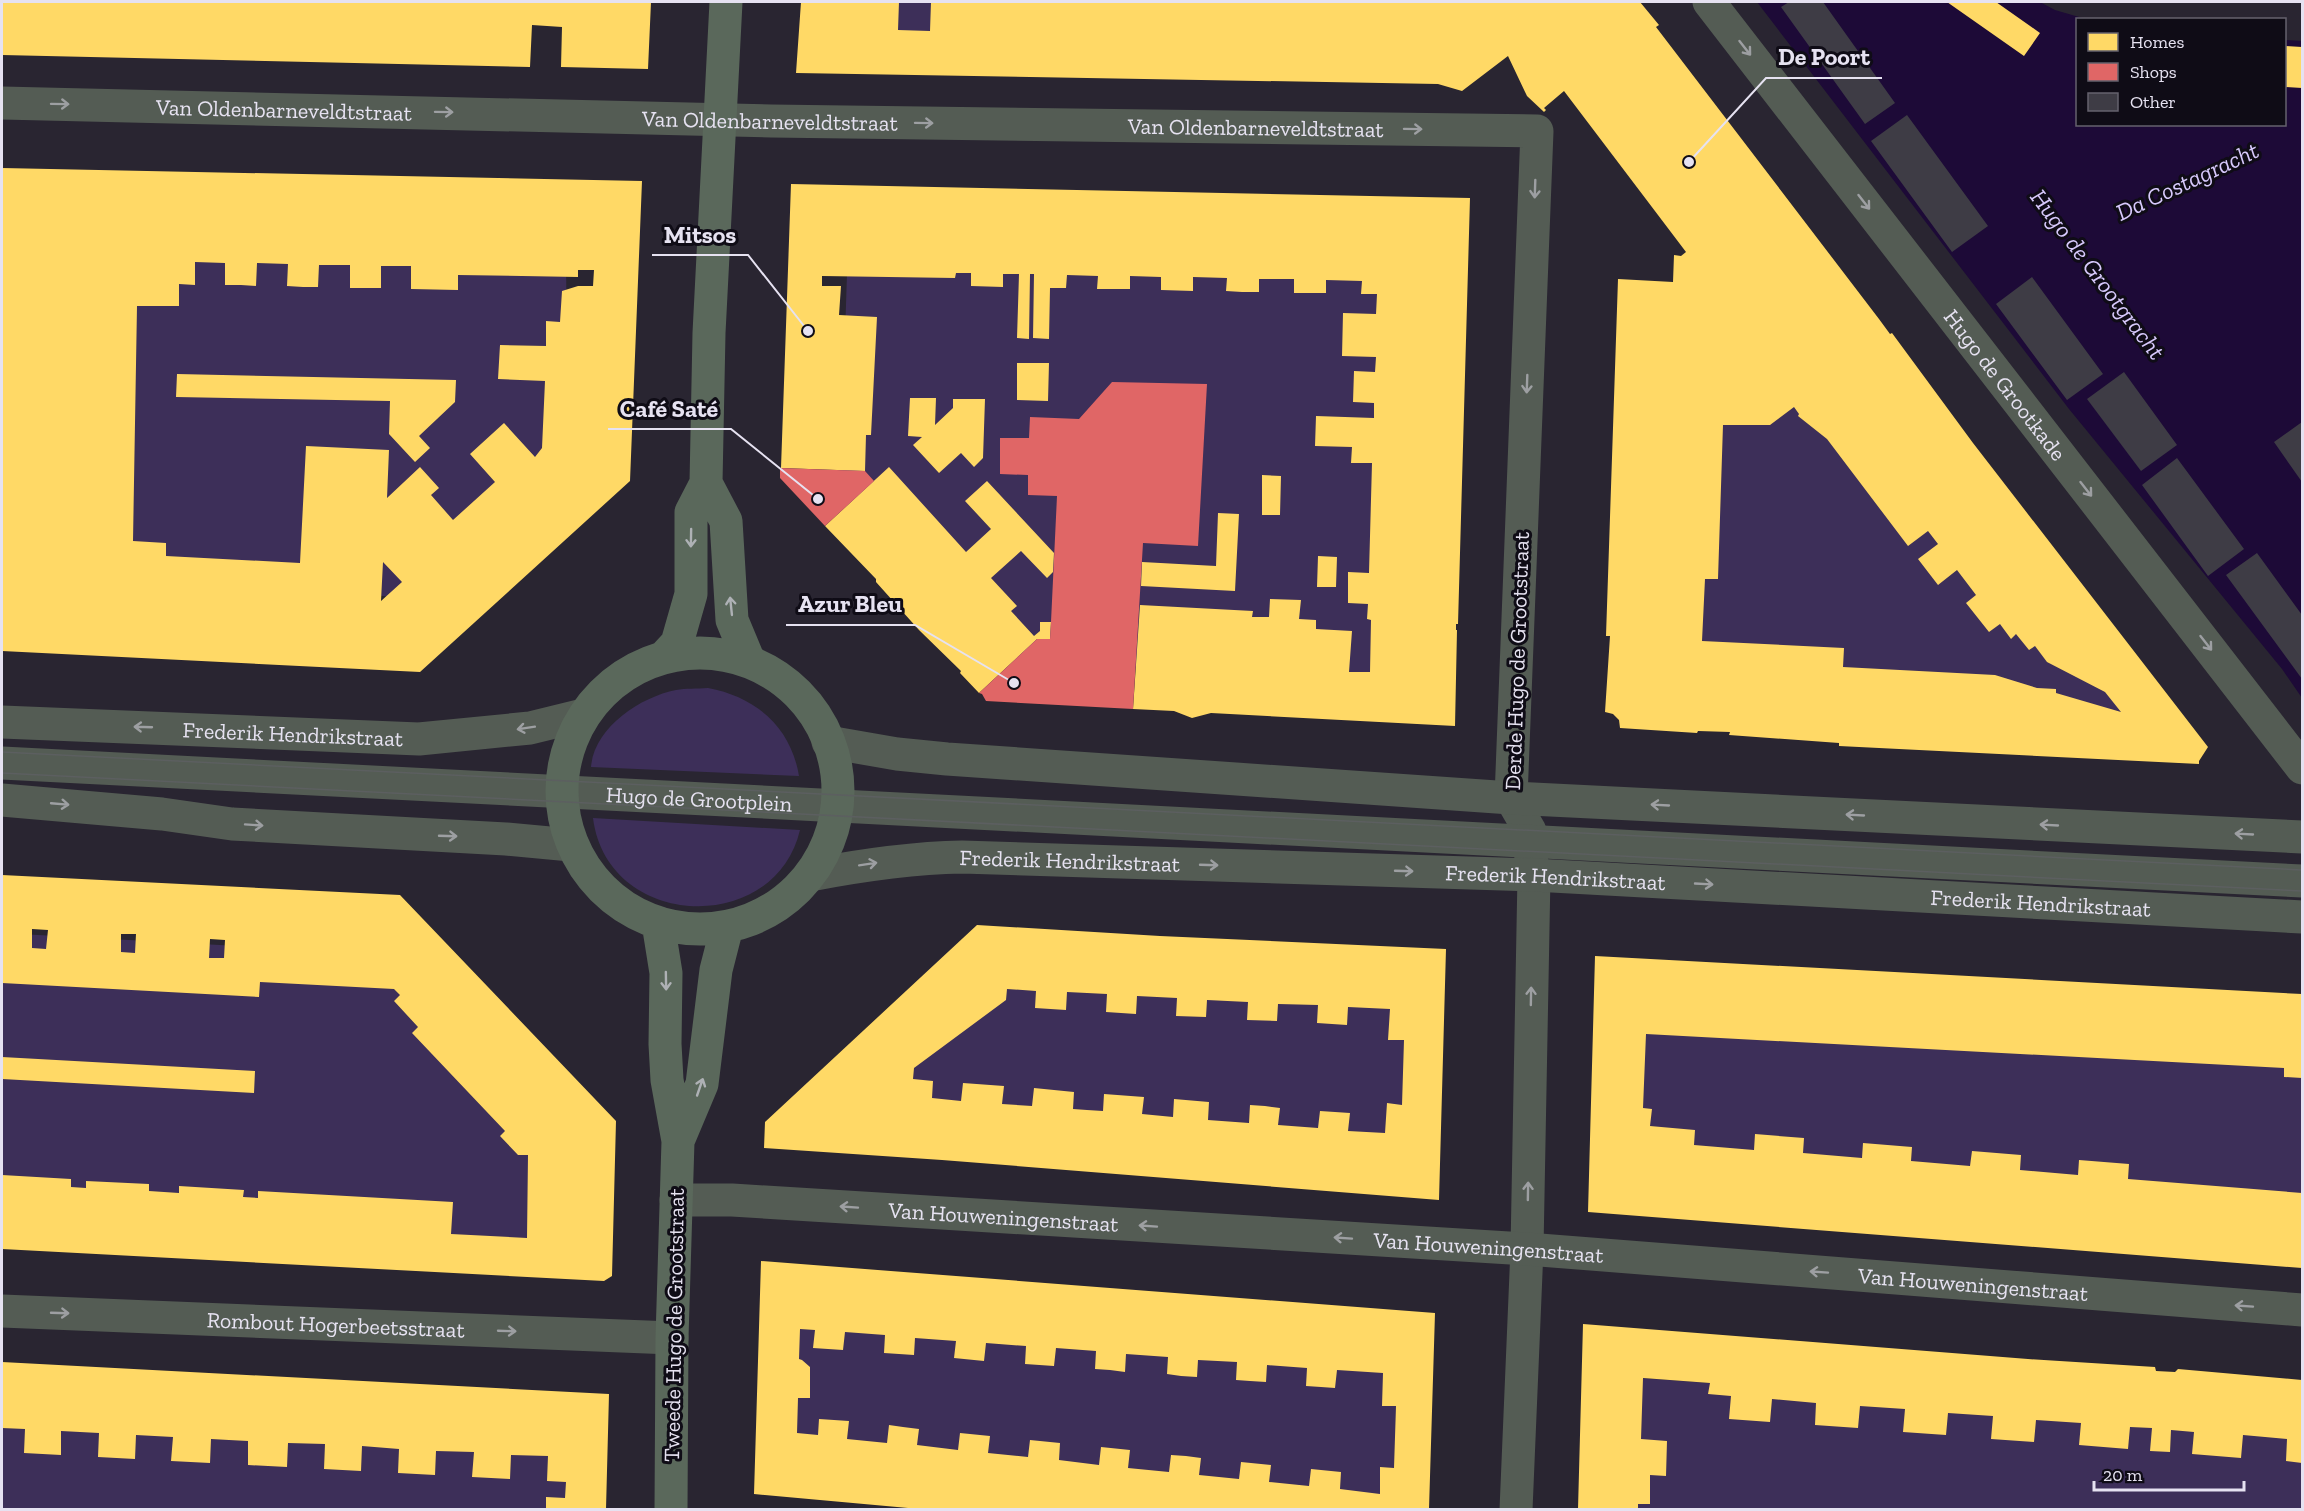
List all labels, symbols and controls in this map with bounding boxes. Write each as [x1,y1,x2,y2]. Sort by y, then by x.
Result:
legend [2076,18,2286,126]
text: Homes [2130,31,2184,53]
callout: De Poort [1766,36,1882,78]
one-way arrow [1739,39,1752,55]
text: De Poort [1778,42,1870,71]
text: Shops [2130,61,2177,83]
text: Other [2130,91,2176,113]
street label: Van Oldenbarneveldtstraat [155,93,413,126]
one-way arrow [49,98,69,110]
street label: Van Oldenbarneveldtstraat [641,104,899,136]
one-way arrow [433,107,453,118]
street label: Van Oldenbarneveldtstraat [1127,112,1385,143]
one-way arrow [914,117,934,129]
one-way arrow [1403,123,1423,135]
water label: Da Costagracht [2111,135,2263,227]
one-way arrow [1529,179,1540,199]
water label: Hugo de Grootgracht [2024,183,2172,365]
one-way arrow [1858,194,1871,210]
callout: Mitsos [652,213,748,255]
text: Mitsos [664,220,736,249]
street label: Hugo de Grootkade [1938,304,2072,466]
one-way arrow [1521,374,1533,394]
callout: Café Saté [608,387,731,429]
text: Café Saté [620,394,719,423]
one-way arrow [2080,481,2093,497]
one-way arrow [685,528,697,548]
street label: Derde Hugo de Grootstraat [1499,531,1535,791]
callout: Azur Bleu [786,583,915,625]
text: Azur Bleu [798,589,902,618]
one-way arrow [725,596,736,616]
one-way arrow [2199,635,2212,651]
street label: Frederik Hendrikstraat [182,716,404,752]
one-way arrow [134,722,154,733]
one-way arrow [517,723,537,734]
street label: Hugo de Grootplein [605,781,793,817]
one-way arrow [49,799,69,810]
one-way arrow [1650,800,1670,811]
one-way arrow [1845,809,1865,820]
one-way arrow [2040,819,2060,830]
one-way arrow [243,820,263,831]
one-way arrow [2235,829,2255,840]
one-way arrow [438,831,458,842]
street label: Frederik Hendrikstraat [959,843,1181,877]
one-way arrow [857,859,877,870]
one-way arrow [1199,859,1219,871]
street label: Frederik Hendrikstraat [1445,859,1667,896]
one-way arrow [1394,865,1414,877]
one-way arrow [1693,879,1713,890]
street label: Frederik Hendrikstraat [1930,883,2152,922]
one-way arrow [660,971,671,991]
one-way arrow [1526,986,1537,1006]
one-way arrow [695,1078,706,1097]
one-way arrow [1522,1181,1534,1201]
street label: Tweede Hugo de Grootstraat [658,1187,690,1462]
street label: Van Houweningenstraat [887,1196,1120,1237]
one-way arrow [839,1201,859,1212]
one-way arrow [1139,1220,1159,1231]
street label: Van Houweningenstraat [1372,1226,1605,1269]
one-way arrow [1333,1232,1353,1243]
street label: Van Houweningenstraat [1856,1262,2090,1307]
one-way arrow [1810,1267,1830,1278]
one-way arrow [2235,1300,2255,1311]
street label: Rombout Hogerbeetsstraat [206,1306,466,1343]
one-way arrow [49,1308,69,1319]
one-way arrow [496,1326,516,1337]
scale bar [2094,1454,2244,1492]
text: 20 m [2103,1464,2143,1486]

